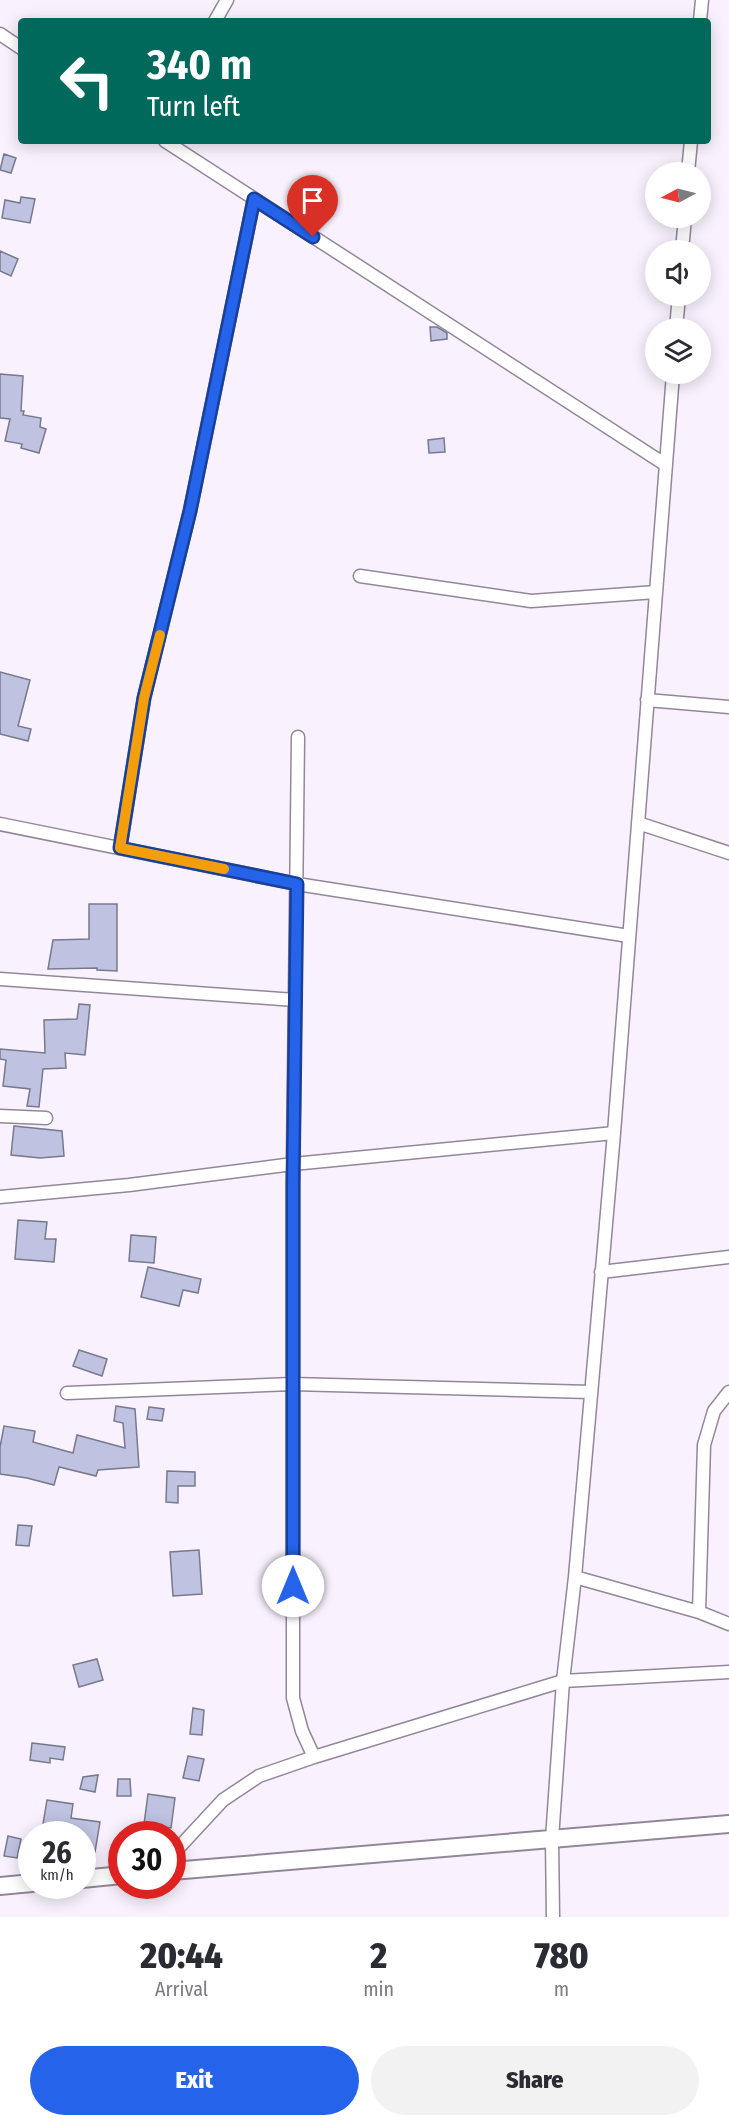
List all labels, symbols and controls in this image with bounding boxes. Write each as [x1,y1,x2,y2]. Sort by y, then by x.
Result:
text: 340 m [147,40,252,90]
icon: left [48,42,126,120]
text: Turn left [147,91,240,123]
north arrow [645,162,711,228]
map controls [645,162,711,384]
pin [287,175,338,237]
icon: arrive [296,184,329,217]
button: sound [645,240,711,306]
button: layers [645,318,711,384]
position arrow [261,1554,325,1618]
speed limit sign: 30 [108,1821,186,1899]
text: 26 [42,1835,72,1871]
text: km/h [40,1866,74,1884]
text: 20:44 [140,1934,223,1978]
text: 2 [370,1934,387,1978]
text: 780 [534,1934,589,1978]
text: Arrival [155,1977,208,2001]
text: min [363,1977,394,2001]
text: m [554,1977,569,2001]
button: Exit [30,2046,359,2115]
button: Share [371,2046,699,2115]

